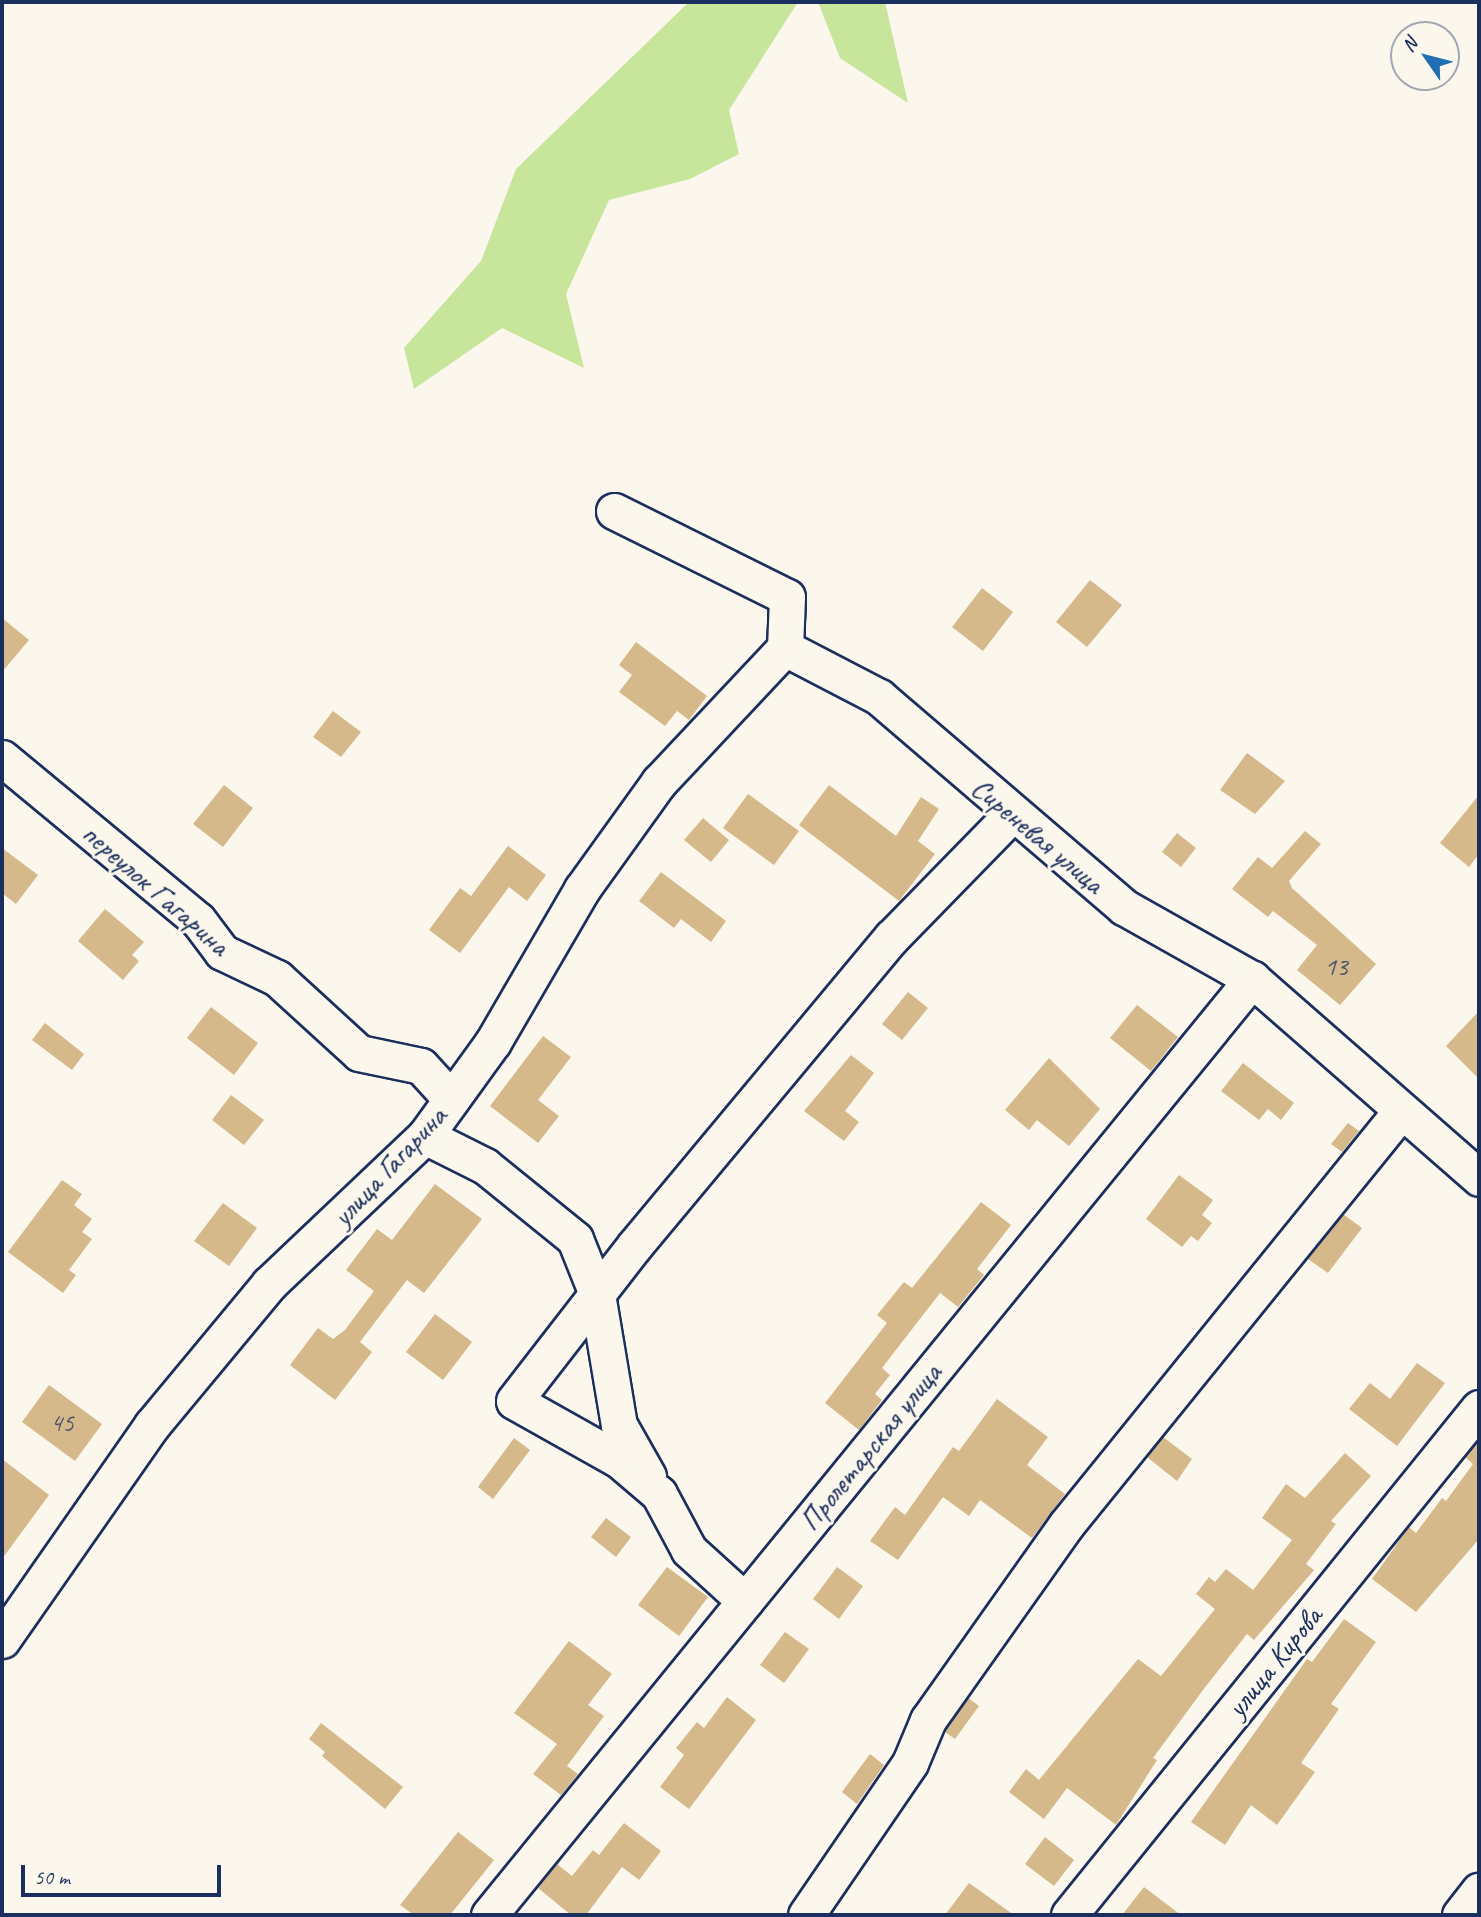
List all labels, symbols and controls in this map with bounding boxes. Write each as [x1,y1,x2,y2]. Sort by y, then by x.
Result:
north arrow [1390,21,1460,91]
text: N [1396,33,1423,57]
street label: Сиреневая улица [964,768,1112,902]
street label: переулок Гагарина [77,817,235,961]
house number: 13 [1324,951,1348,983]
street label: улица Гагарина [324,1098,454,1234]
street label: Пролетарская улица [791,1355,949,1539]
house number: 45 [50,1407,74,1439]
street label: улица Кирова [1218,1599,1330,1725]
scale bar [24,1850,224,1894]
text: 50 m [34,1864,70,1890]

